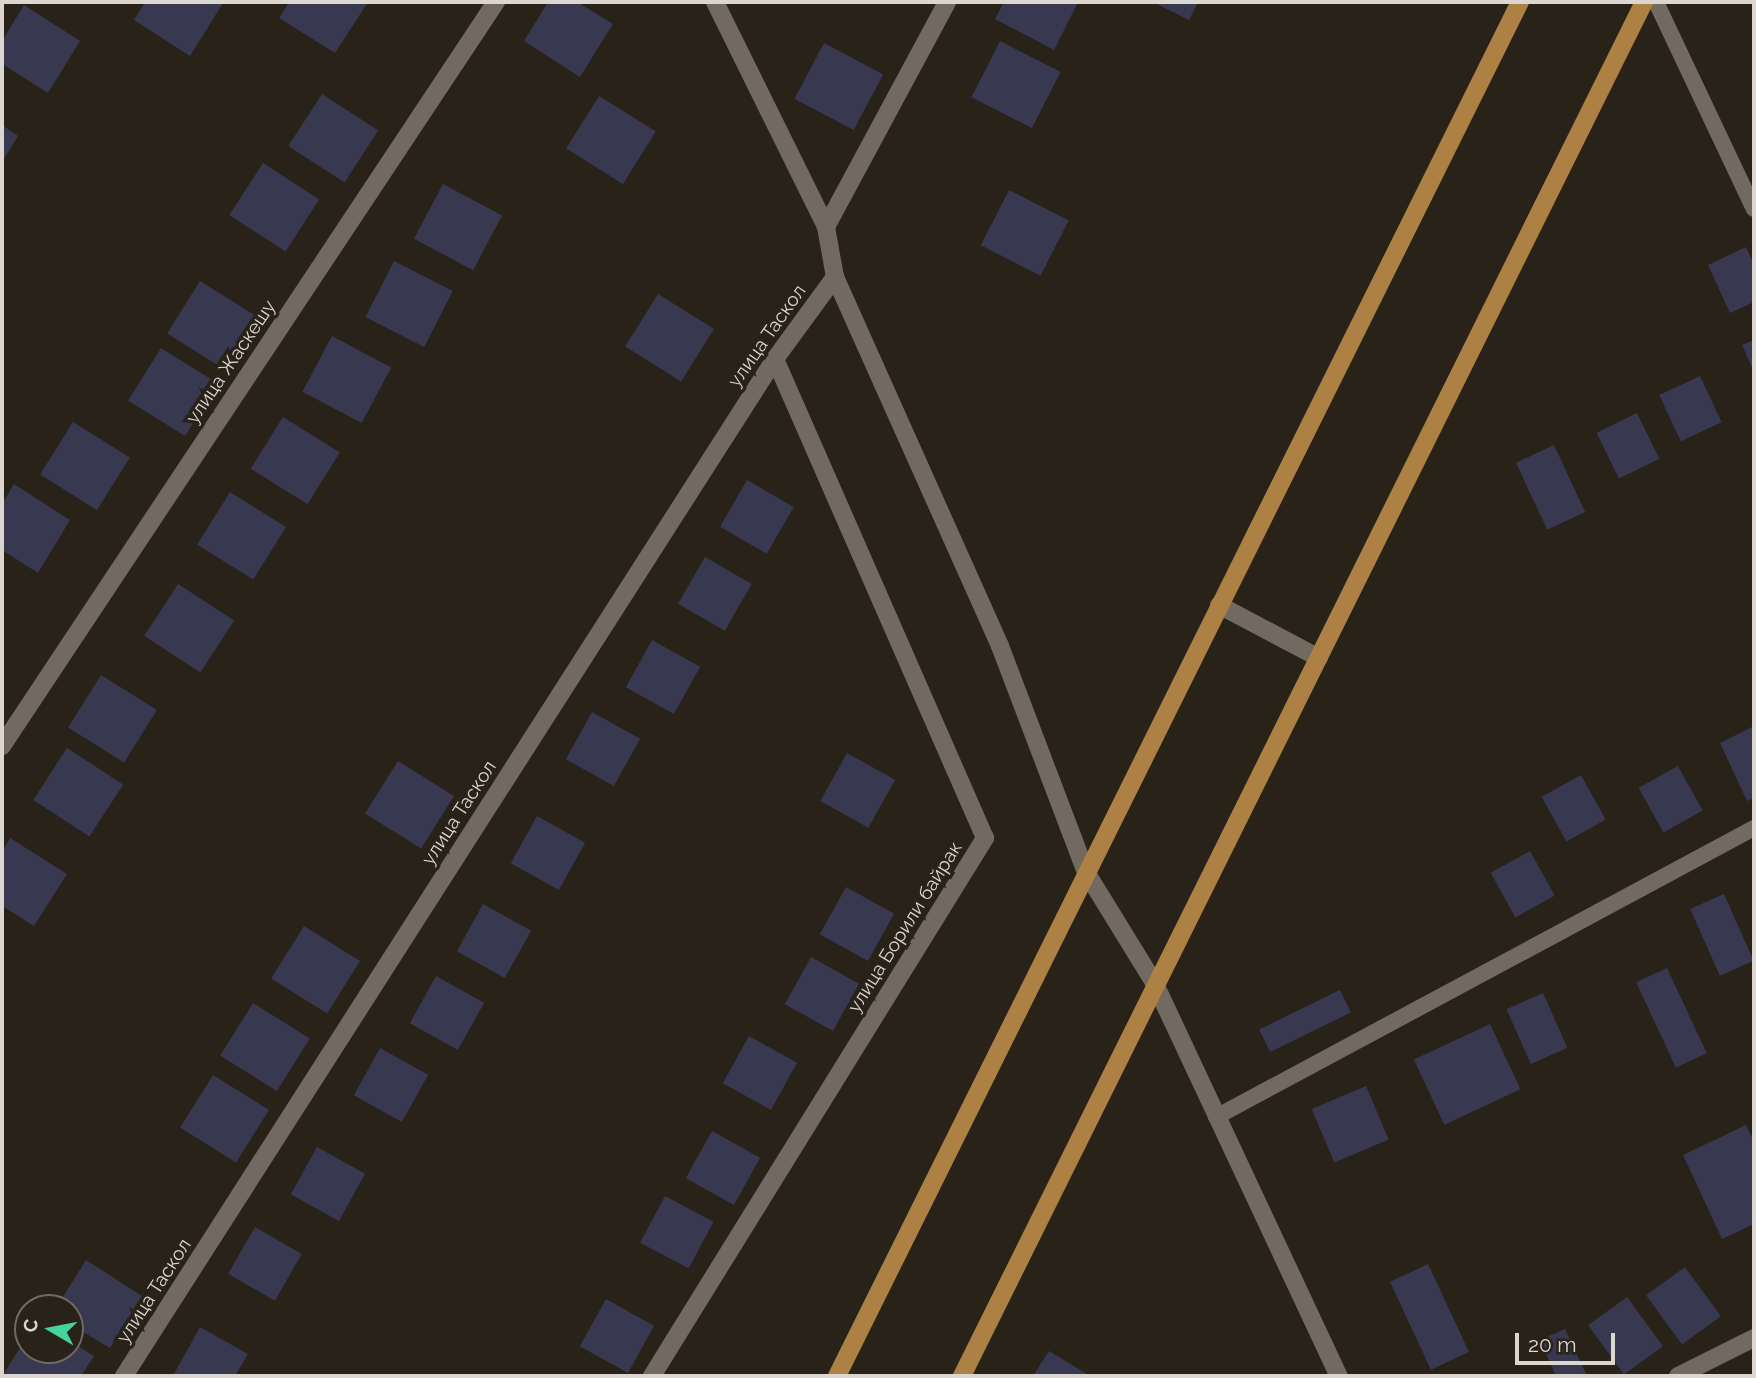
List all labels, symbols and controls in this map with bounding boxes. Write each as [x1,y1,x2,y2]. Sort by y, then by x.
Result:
street label: улица Таскол [723,280,811,392]
street label: улица Жаскешу [181,296,281,428]
street label: улица Таскол [417,756,501,870]
street label: улица Борили байрак [843,837,967,1017]
street label: улица Таскол [112,1234,196,1348]
north arrow [14,1294,84,1364]
text: С [18,1317,42,1334]
scale bar [1518,1318,1618,1362]
text: 20 m [1528,1332,1576,1357]

